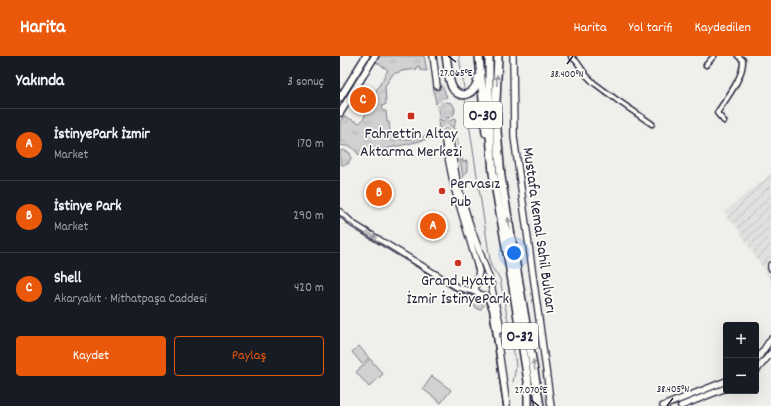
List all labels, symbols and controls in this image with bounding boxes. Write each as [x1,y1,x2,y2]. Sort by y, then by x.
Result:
text: Harita [20,15,65,42]
text: Harita [573,18,607,38]
text: Yol tarifi [629,18,672,38]
text: Kaydedilen [694,18,751,38]
text: 27.065°E [440,67,473,81]
text: 38.400°N [550,68,584,82]
text: Yakında [16,70,64,94]
text: 3 sonuç [287,73,324,92]
one-way arrow [494,73,500,86]
pin: C [350,85,376,115]
road number: O-30 [464,102,502,128]
marker: Fahrettin Altay Aktarma Merkezi [406,111,416,121]
place label: Fahrettin Altay Aktarma Merkezi [360,123,462,164]
text: İstinyePark İzmir [54,124,150,146]
text: A [25,135,33,154]
text: 170 m [297,135,324,154]
text: Market [54,146,88,165]
street label: Mustafa Kemal Sahil Bulvarı [515,146,562,315]
place label: Pervasız Pub [450,173,500,214]
pin: B [366,178,392,208]
marker: Pervasız Pub [437,186,447,196]
text: İstinye Park [54,196,121,218]
text: B [26,207,32,226]
text: 290 m [293,207,324,226]
pin: A [420,211,446,241]
one-way arrow [506,217,512,229]
text: Market [54,218,88,237]
one-way arrow [366,231,378,238]
your location [504,243,524,263]
marker: Grand Hyatt İzmir İstinyePark [453,258,463,268]
text: Shell [54,268,81,290]
place label: Grand Hyatt İzmir İstinyePark [407,270,509,311]
text: C [26,279,32,298]
text: 420 m [294,279,324,298]
text: Akaryakıt · Mithatpaşa Caddesi [54,290,207,309]
map controls [723,322,759,394]
button: + [723,322,759,358]
road number: O-32 [502,323,538,349]
button: Kaydet [16,336,166,376]
button: Paylaş [174,336,324,376]
button: − [723,358,759,394]
one-way arrow [531,359,537,371]
text: 38.405°N [657,383,689,397]
text: 27.070°E [515,384,548,398]

